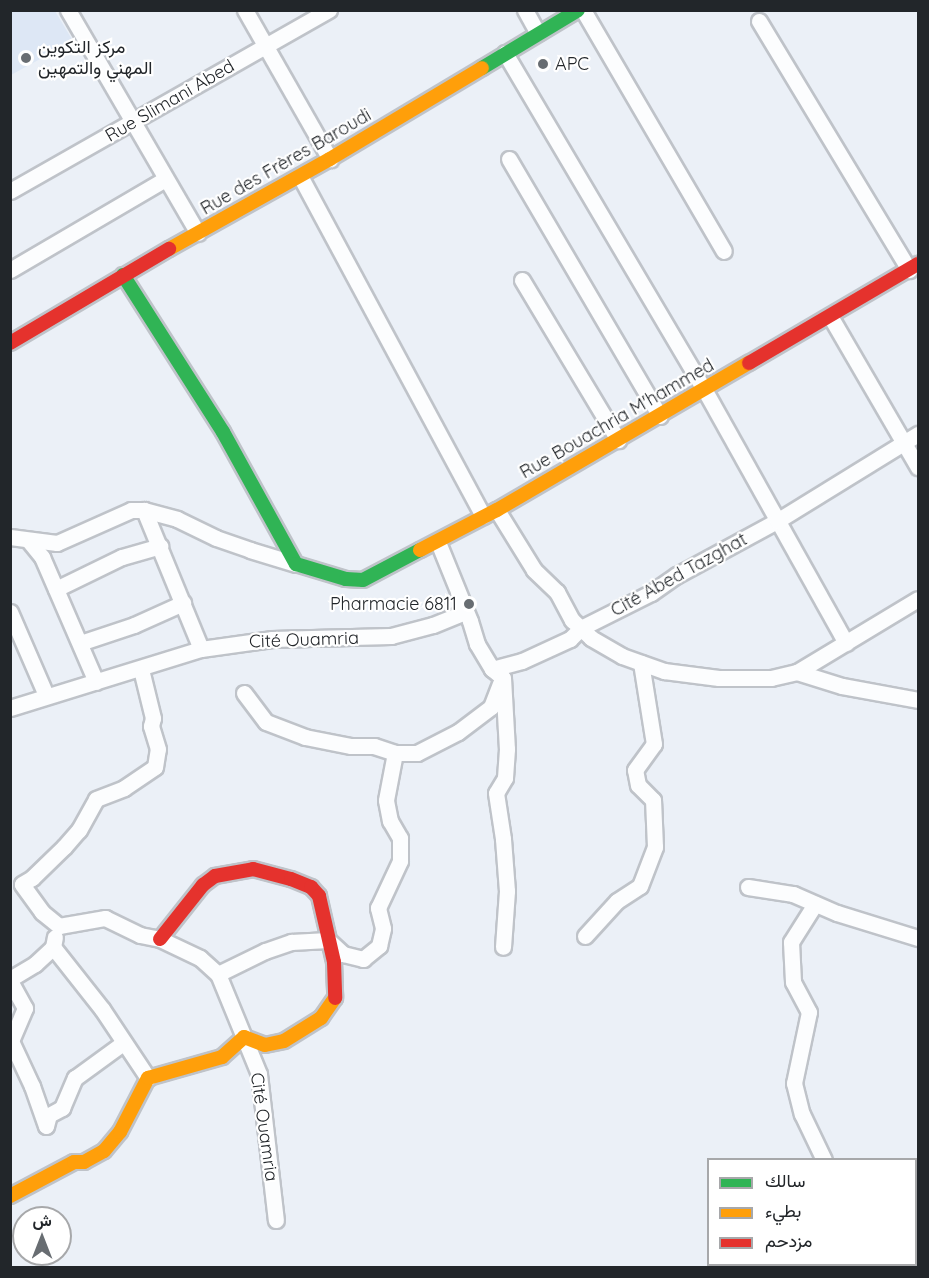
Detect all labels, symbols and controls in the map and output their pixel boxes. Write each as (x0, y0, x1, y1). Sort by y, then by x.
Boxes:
place label: مركز التكوين المهني والتمهين (38, 37, 153, 80)
marker: مركز التكوين المهني والتمهين (19, 51, 33, 65)
place label: APC (555, 53, 589, 75)
street label: Rue Slimani Abed (102, 55, 238, 147)
marker: APC (536, 57, 550, 71)
street label: Rue des Frères Baroudi (197, 104, 375, 220)
street label: Rue Bouachria M'hammed (516, 355, 718, 483)
street label: Cité Abed Tazghat (607, 529, 751, 621)
place label: Pharmacie 6811 (330, 593, 457, 615)
marker: Pharmacie 6811 (462, 597, 476, 611)
street label: Cité Ouamria (249, 627, 359, 653)
street label: Cité Ouamria (246, 1071, 282, 1183)
legend (707, 1158, 917, 1266)
text: سالك (765, 1169, 805, 1192)
text: بطيء (765, 1199, 801, 1222)
north arrow (12, 1206, 72, 1266)
text: ش (32, 1210, 52, 1230)
text: مزدحم (765, 1229, 812, 1252)

